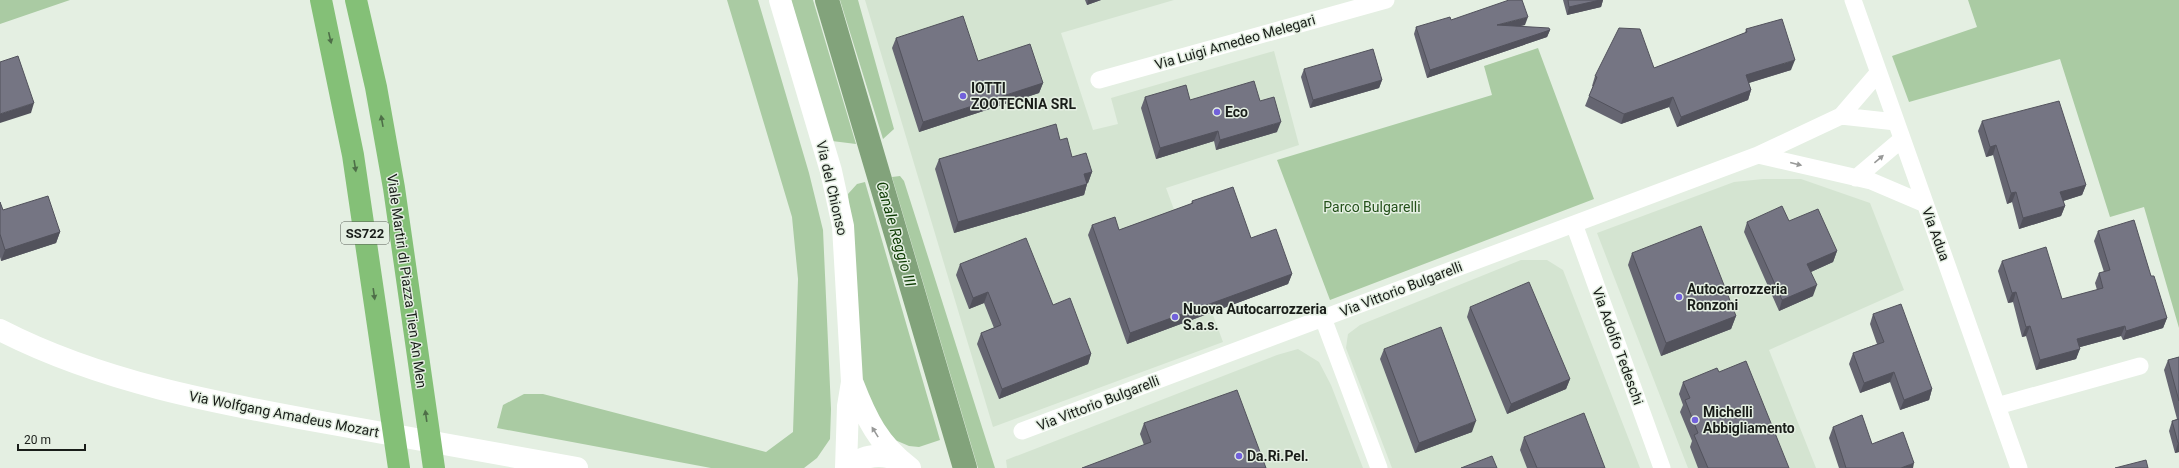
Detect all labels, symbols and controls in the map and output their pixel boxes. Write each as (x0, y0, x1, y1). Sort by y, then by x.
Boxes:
street label: Via Luigi Amedeo Melegari (1153, 11, 1317, 73)
one-way arrow (328, 32, 334, 44)
place label: IOTTI ZOOTECNIA SRL (971, 80, 1076, 112)
marker: IOTTI ZOOTECNIA SRL (958, 91, 968, 101)
place label: Eco (1225, 104, 1248, 120)
marker: Eco (1212, 107, 1222, 117)
one-way arrow (379, 115, 385, 127)
street label: Via del Chionso (813, 139, 851, 237)
one-way arrow (1874, 154, 1885, 163)
one-way arrow (352, 160, 358, 172)
one-way arrow (1790, 161, 1802, 167)
street label: Viale Martiri di Piazza Tien An Men (384, 173, 430, 389)
water label: Canale Reggio III (872, 179, 920, 289)
park label: Parco Bulgarelli (1323, 199, 1421, 215)
street label: Via Adua (1919, 205, 1953, 263)
road number: SS722 (341, 222, 389, 244)
street label: Via Vittorio Bulgarelli (1337, 258, 1465, 320)
place label: Autocarrozzeria Ronzoni (1687, 281, 1788, 313)
street label: Via Adolfo Tedeschi (1589, 285, 1647, 407)
one-way arrow (371, 288, 377, 300)
marker: Autocarrozzeria Ronzoni (1674, 292, 1684, 302)
place label: Nuova Autocarrozzeria S.a.s. (1183, 301, 1327, 333)
marker: Nuova Autocarrozzeria S.a.s. (1170, 312, 1180, 322)
street label: Via Vittorio Bulgarelli (1034, 372, 1162, 434)
street label: Via Wolfgang Amadeus Mozart (188, 388, 381, 440)
place label: Michelli Abbigliamento (1703, 404, 1795, 436)
one-way arrow (423, 409, 429, 422)
marker: Michelli Abbigliamento (1690, 415, 1700, 425)
scale bar (18, 426, 85, 452)
one-way arrow (871, 427, 879, 437)
text: 20 m (24, 433, 51, 447)
place label: Da.Ri.Pel. (1247, 448, 1309, 464)
marker: Da.Ri.Pel. (1234, 451, 1244, 461)

